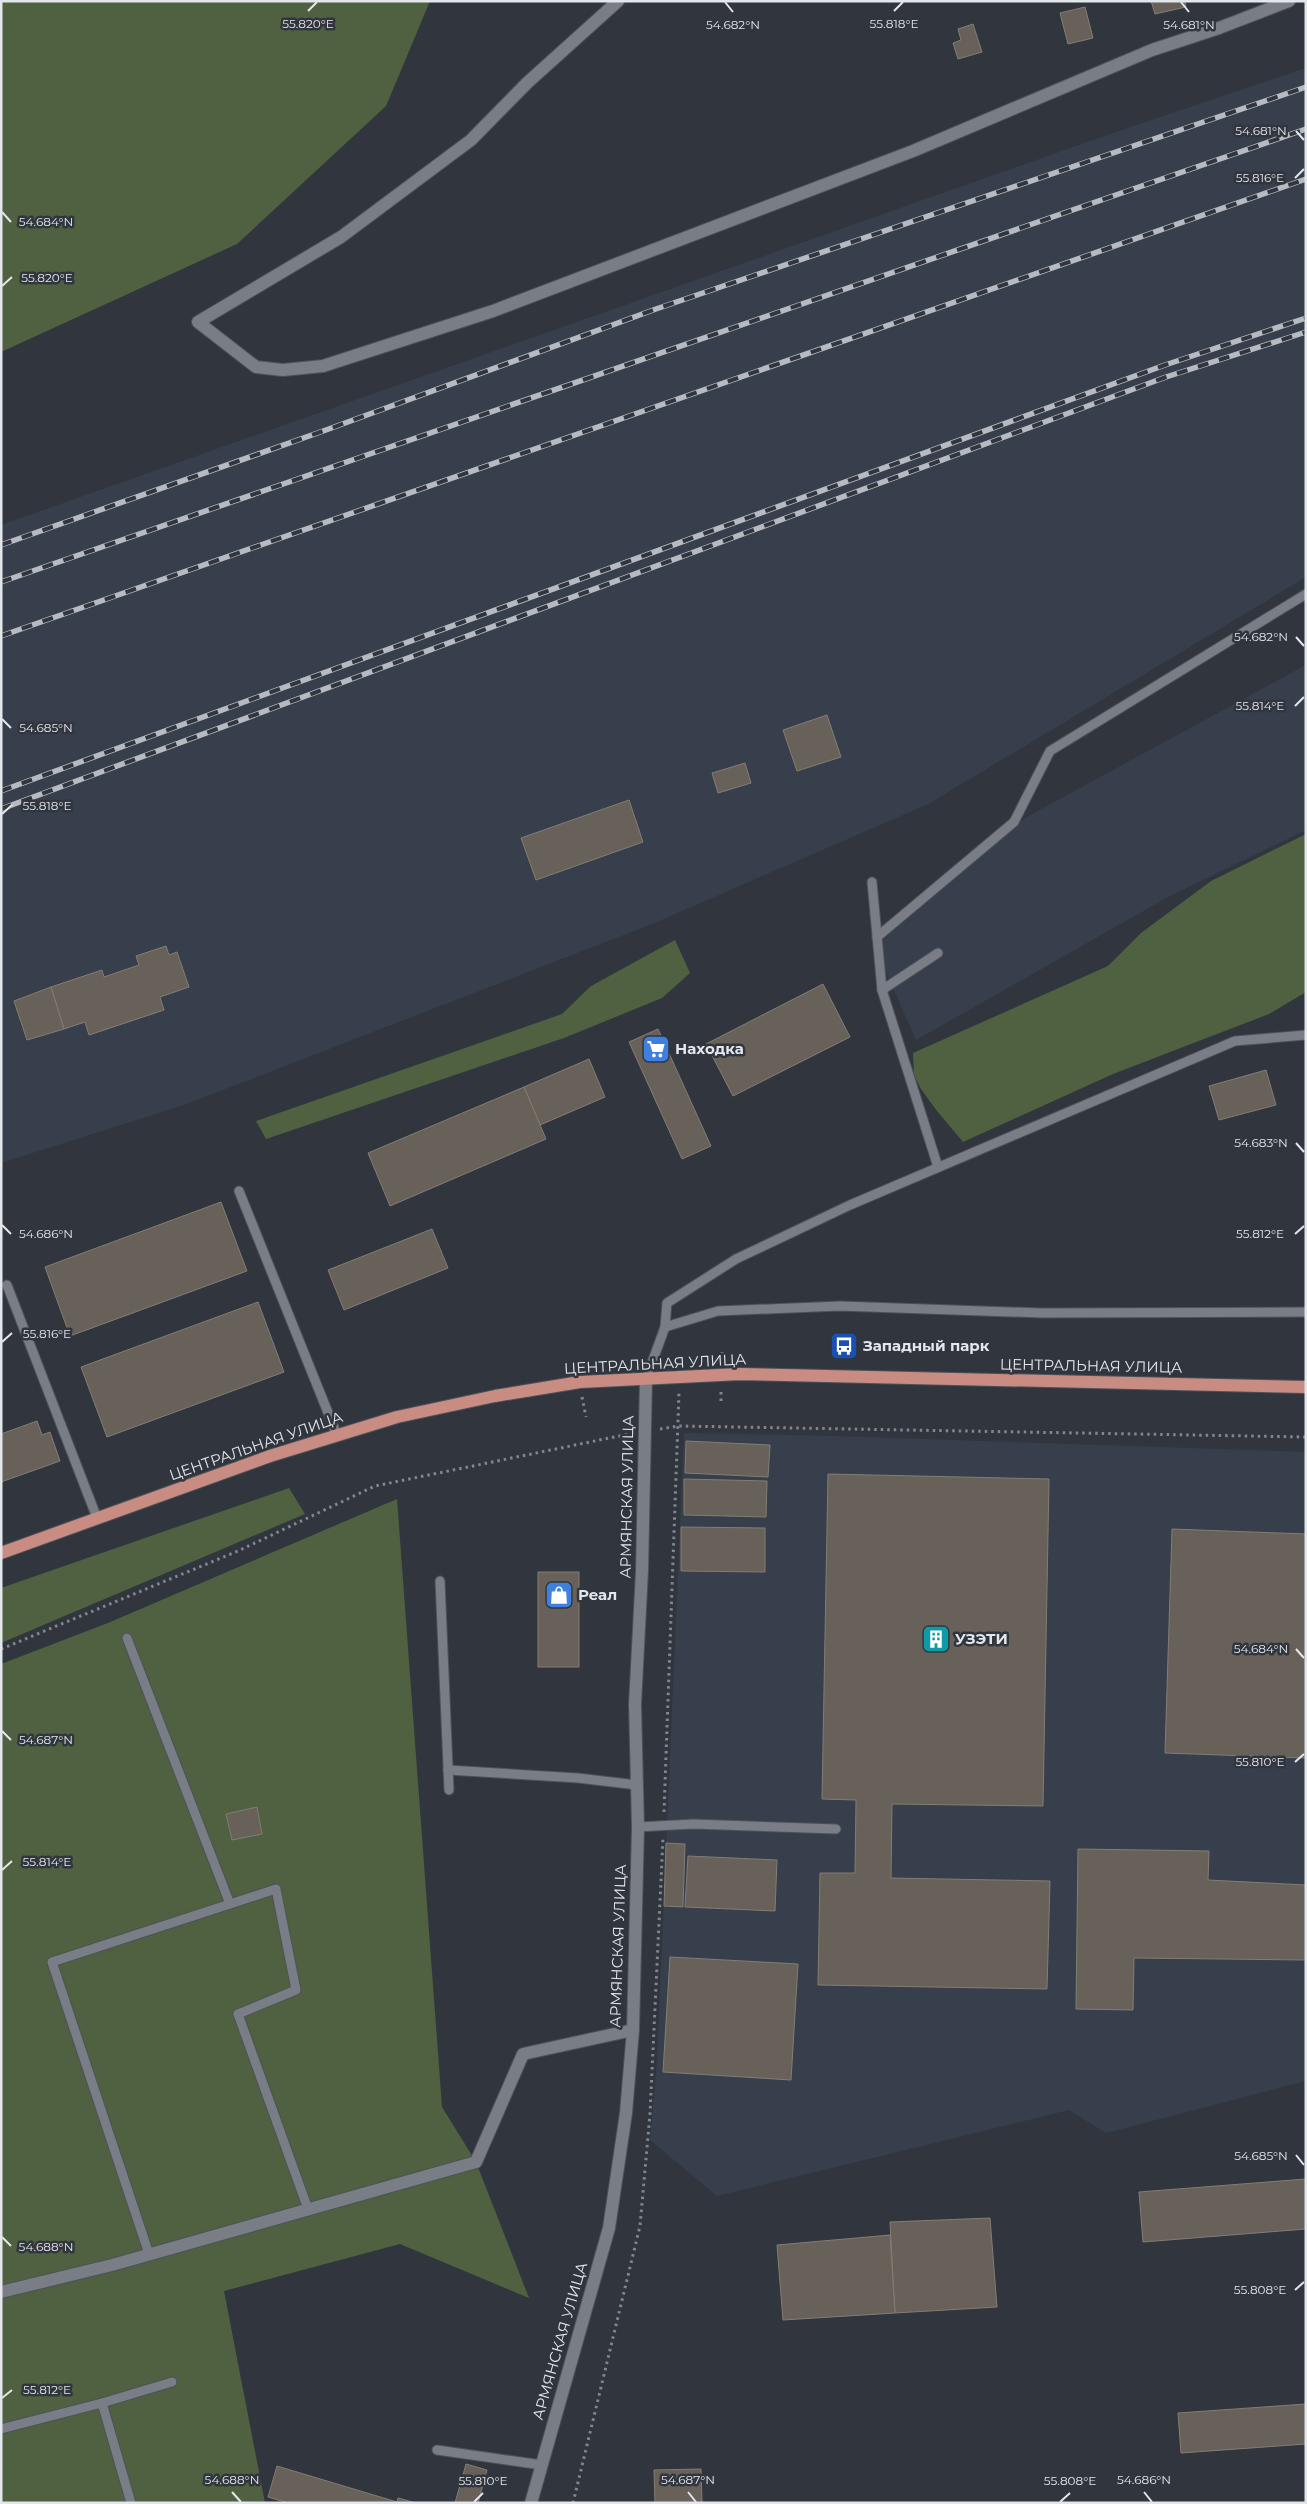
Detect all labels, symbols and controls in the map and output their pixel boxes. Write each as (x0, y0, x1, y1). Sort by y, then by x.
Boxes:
text: 55.820°E (282, 16, 334, 31)
text: 55.818°E (870, 16, 918, 31)
text: 54.682°N (706, 17, 760, 32)
text: 54.681°N (1163, 17, 1215, 32)
text: 54.681°N (1235, 123, 1287, 138)
text: 55.816°E (1236, 170, 1284, 185)
text: 54.684°N (19, 214, 73, 229)
text: 55.820°E (21, 270, 73, 285)
text: 54.682°N (1234, 629, 1288, 644)
text: 55.814°E (1236, 698, 1284, 713)
text: 54.685°N (19, 720, 73, 735)
text: 55.818°E (23, 798, 71, 813)
supermarket icon: Находка (641, 1034, 671, 1064)
place label: Находка (675, 1039, 744, 1058)
text: 54.683°N (1234, 1135, 1288, 1150)
text: 54.686°N (19, 1226, 73, 1241)
text: 55.812°E (1236, 1226, 1284, 1241)
text: 55.816°E (23, 1326, 71, 1341)
bus stop icon: Западный парк (829, 1331, 859, 1361)
place label: Западный парк (862, 1336, 990, 1355)
street label: ЦЕНТРАЛЬНАЯ УЛИЦА (563, 1349, 747, 1378)
street label: ЦЕНТРАЛЬНАЯ УЛИЦА (1000, 1354, 1182, 1377)
street label: ЦЕНТРАЛЬНАЯ УЛИЦА (166, 1407, 345, 1484)
street label: АРМЯНСКАЯ УЛИЦА (616, 1415, 637, 1579)
shop icon: Реал (544, 1580, 574, 1610)
place label: Реал (578, 1585, 617, 1604)
building icon: УЗЭТИ (921, 1624, 951, 1654)
place label: УЗЭТИ (955, 1629, 1008, 1648)
text: 54.684°N (1234, 1641, 1288, 1656)
text: 54.687°N (19, 1732, 73, 1747)
text: 55.810°E (1235, 1754, 1285, 1769)
text: 55.814°E (23, 1854, 71, 1869)
street label: АРМЯНСКАЯ УЛИЦА (605, 1864, 630, 2028)
text: 54.685°N (1234, 2148, 1288, 2163)
text: 54.688°N (19, 2239, 73, 2254)
street label: АРМЯНСКАЯ УЛИЦА (528, 2260, 591, 2422)
text: 55.808°E (1234, 2282, 1286, 2297)
text: 55.812°E (23, 2382, 71, 2397)
text: 54.688°N (205, 2472, 259, 2487)
text: 54.687°N (661, 2472, 715, 2487)
text: 54.686°N (1117, 2472, 1171, 2487)
text: 55.810°E (458, 2473, 508, 2488)
text: 55.808°E (1044, 2473, 1096, 2488)

